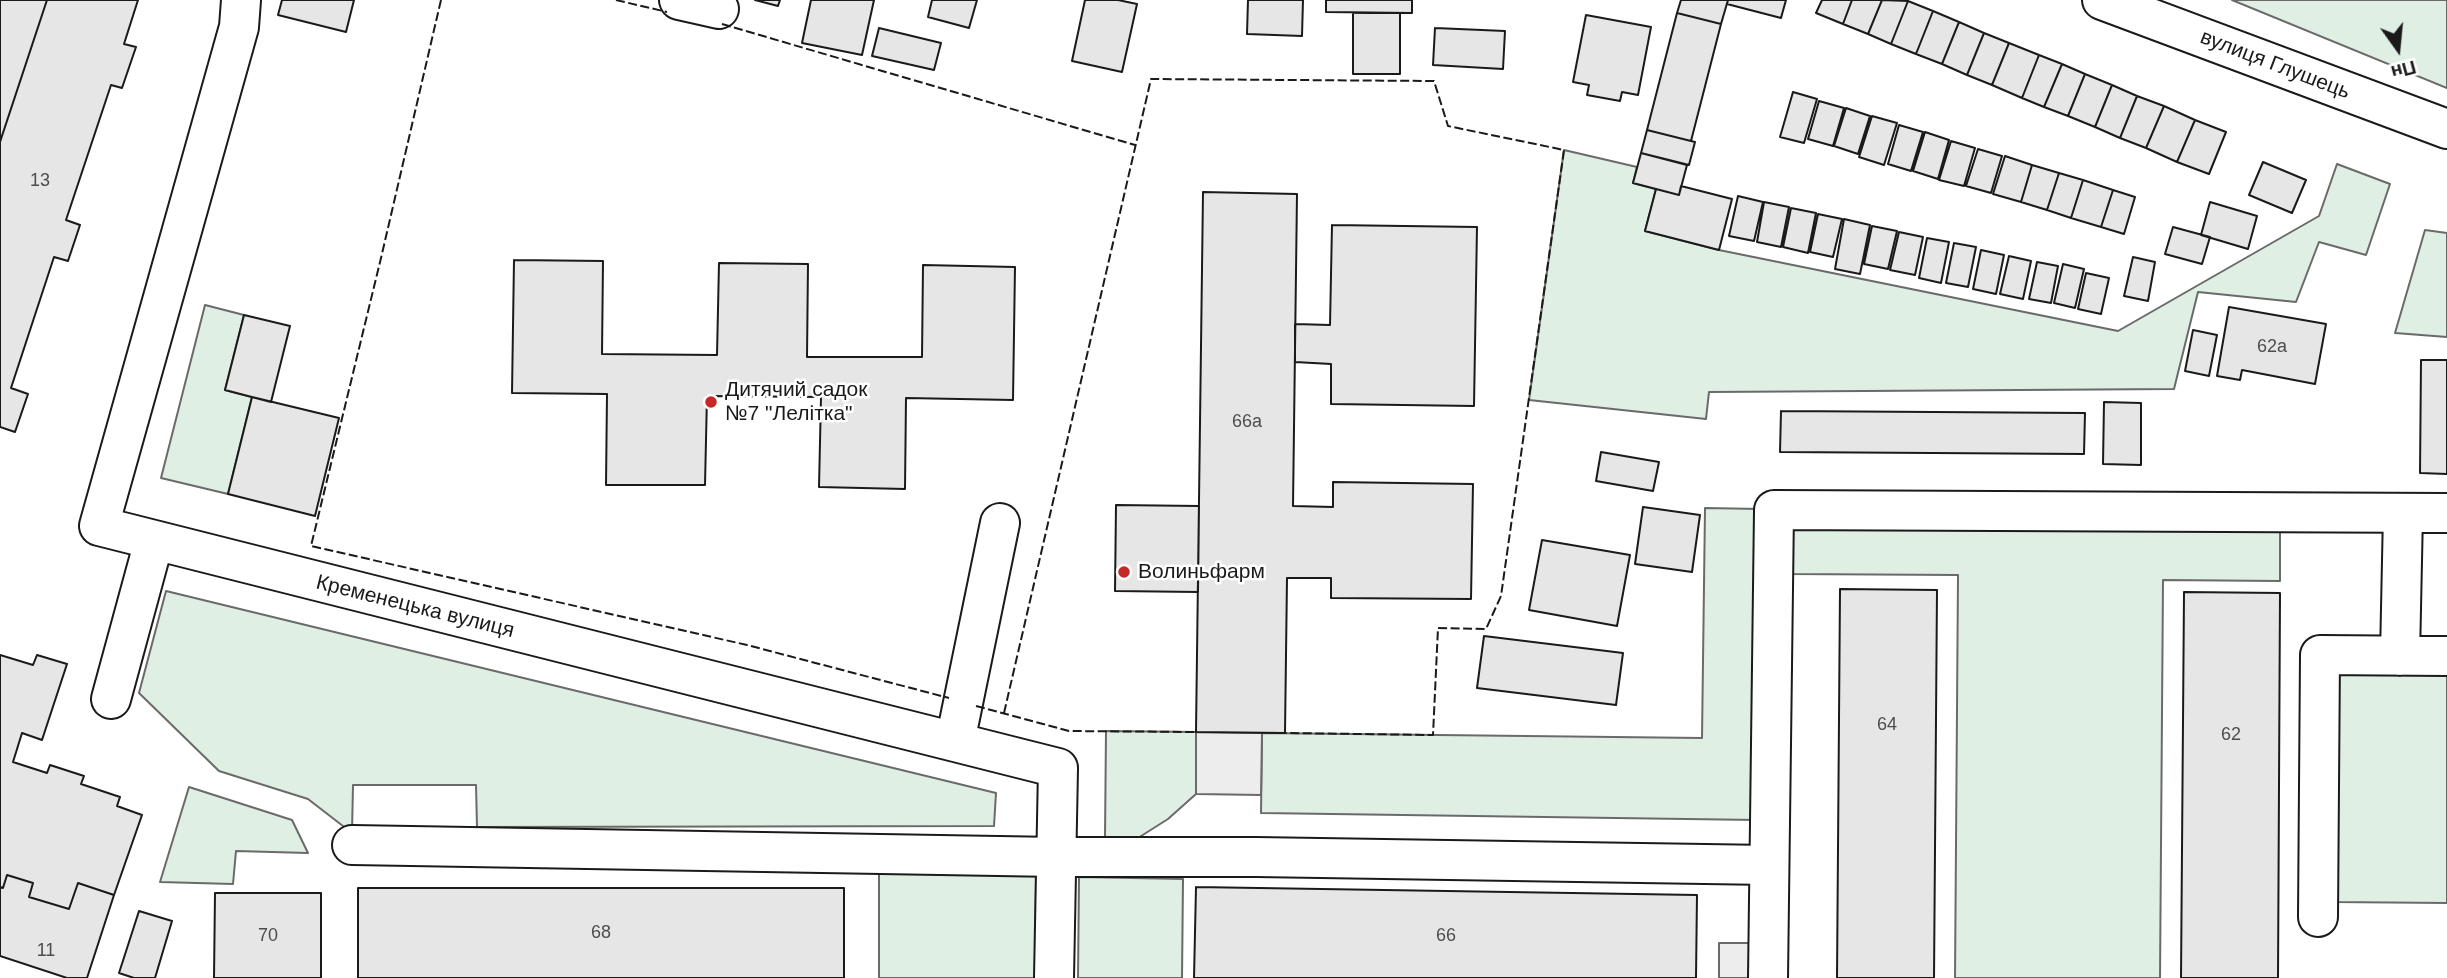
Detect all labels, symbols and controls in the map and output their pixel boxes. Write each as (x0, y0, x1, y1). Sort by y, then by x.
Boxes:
north arrow (2363, 14, 2433, 84)
street label: вулиця Глушець (2197, 25, 2353, 105)
text: Пн (2389, 56, 2418, 83)
house number: 13 (30, 170, 50, 192)
house number: 62а (2257, 336, 2287, 358)
place label: Дитячий садок №7 "Лелітка" (725, 377, 867, 427)
marker: Дитячий садок №7 "Лелітка" (703, 394, 719, 410)
house number: 66а (1232, 411, 1262, 433)
place label: Волиньфарм (1138, 559, 1265, 585)
marker: Волиньфарм (1116, 564, 1132, 580)
street label: Кременецька вулиця (313, 570, 517, 644)
house number: 64 (1877, 714, 1897, 736)
house number: 62 (2221, 724, 2241, 746)
house number: 68 (591, 922, 611, 944)
house number: 70 (258, 925, 278, 947)
house number: 66 (1436, 925, 1456, 947)
house number: 11 (37, 940, 55, 962)

